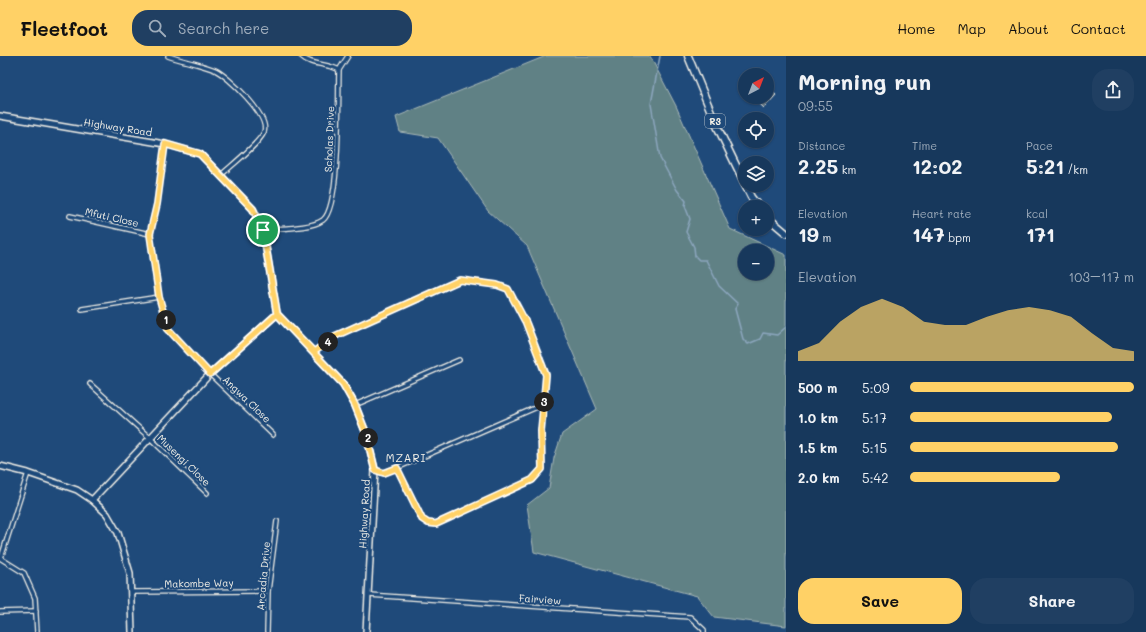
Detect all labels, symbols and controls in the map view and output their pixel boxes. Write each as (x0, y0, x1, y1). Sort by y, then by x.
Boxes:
search box (132, 10, 412, 46)
text: Fleetfoot (20, 16, 108, 41)
icon: search (146, 17, 168, 39)
text: Search here (178, 18, 269, 38)
text: Home (897, 19, 935, 38)
text: Map (957, 19, 986, 38)
text: About (1008, 19, 1049, 38)
text: Contact (1071, 19, 1126, 38)
text: Morning run (798, 67, 931, 96)
north arrow (738, 68, 774, 104)
map controls (738, 68, 774, 280)
button: share (1092, 69, 1134, 111)
text: 09:55 (798, 97, 833, 114)
street label: Scholas Drive (321, 106, 337, 172)
button: locate (738, 112, 774, 148)
road number: R3 (705, 114, 725, 128)
street label: Highway Road (83, 115, 153, 139)
text: Distance (798, 138, 845, 153)
text: Time (912, 138, 937, 153)
text: Pace (1026, 138, 1053, 153)
text: 2.25 (798, 153, 838, 179)
text: 12:02 (912, 153, 962, 179)
text: 5:21 (1026, 153, 1064, 179)
button: layers (738, 156, 774, 192)
text: km (838, 162, 856, 177)
text: /km (1064, 162, 1088, 177)
button: + (738, 200, 774, 236)
street label: Mfuti Close (84, 204, 140, 230)
text: Elevation (798, 206, 847, 221)
text: Heart rate (912, 206, 971, 221)
text: kcal (1026, 206, 1048, 221)
pin (246, 213, 280, 247)
icon: arrive (252, 219, 274, 241)
text: 19 (798, 221, 819, 247)
text: 147 (912, 221, 945, 247)
text: 171 (1026, 221, 1055, 247)
text: m (819, 230, 831, 245)
text: bpm (945, 230, 971, 245)
button: − (738, 244, 774, 280)
text: Elevation (798, 268, 856, 285)
text: 103–117 m (1069, 268, 1134, 285)
pin: 1 (156, 310, 176, 330)
text: 1 (164, 312, 168, 327)
pin: 4 (318, 332, 338, 352)
text: 4 (325, 334, 331, 349)
street label: Angwa Close (220, 372, 274, 426)
text: 500 m (798, 379, 837, 396)
text: 5:09 (862, 379, 889, 396)
pin: 3 (534, 392, 554, 412)
text: 3 (541, 394, 547, 409)
text: 1.0 km (798, 409, 838, 426)
text: 5:17 (862, 409, 887, 426)
pin: 2 (358, 428, 378, 448)
text: 2 (365, 430, 371, 445)
street label: Musengi Close (154, 431, 214, 489)
text: 1.5 km (798, 439, 837, 456)
text: 5:15 (862, 439, 887, 456)
district label: MZARI (386, 450, 426, 465)
text: 2.0 km (798, 469, 840, 486)
text: 5:42 (862, 469, 888, 486)
street label: Highway Road (355, 479, 373, 549)
street label: Arcadia Drive (253, 541, 273, 611)
street label: Makombe Way (164, 575, 234, 591)
button: Save (798, 578, 962, 624)
button: Share (970, 578, 1134, 624)
street label: Fairview (518, 591, 562, 607)

